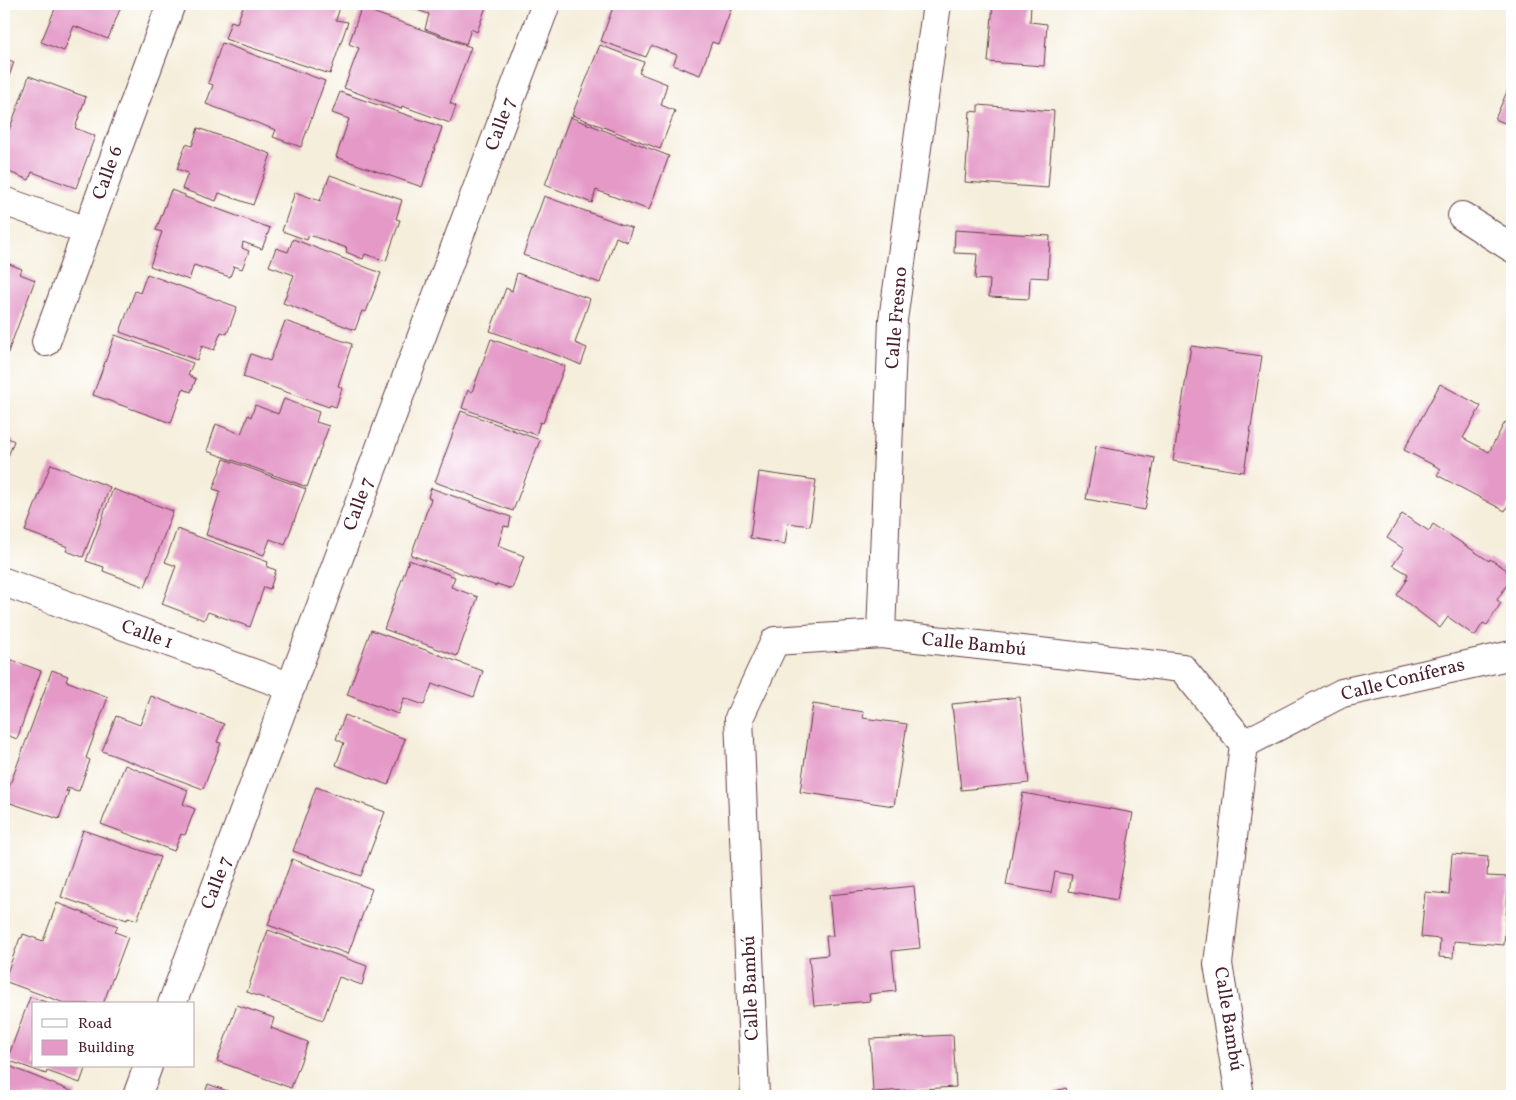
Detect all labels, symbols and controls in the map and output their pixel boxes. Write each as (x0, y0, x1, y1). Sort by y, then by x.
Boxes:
street label: Calle 7 (479, 94, 523, 154)
street label: Calle 6 (86, 142, 130, 204)
street label: Calle Fresno (880, 266, 914, 370)
street label: Calle 7 (337, 474, 381, 534)
street label: Calle 1 (117, 614, 177, 656)
street label: Calle Bambú (920, 627, 1028, 663)
street label: Calle Coníferas (1338, 652, 1468, 708)
street label: Calle 7 (195, 853, 239, 913)
street label: Calle Bambú (736, 935, 766, 1041)
street label: Calle Bambú (1207, 965, 1249, 1073)
legend (32, 1002, 195, 1068)
text: Road (78, 1014, 112, 1035)
text: Building (78, 1038, 135, 1059)

